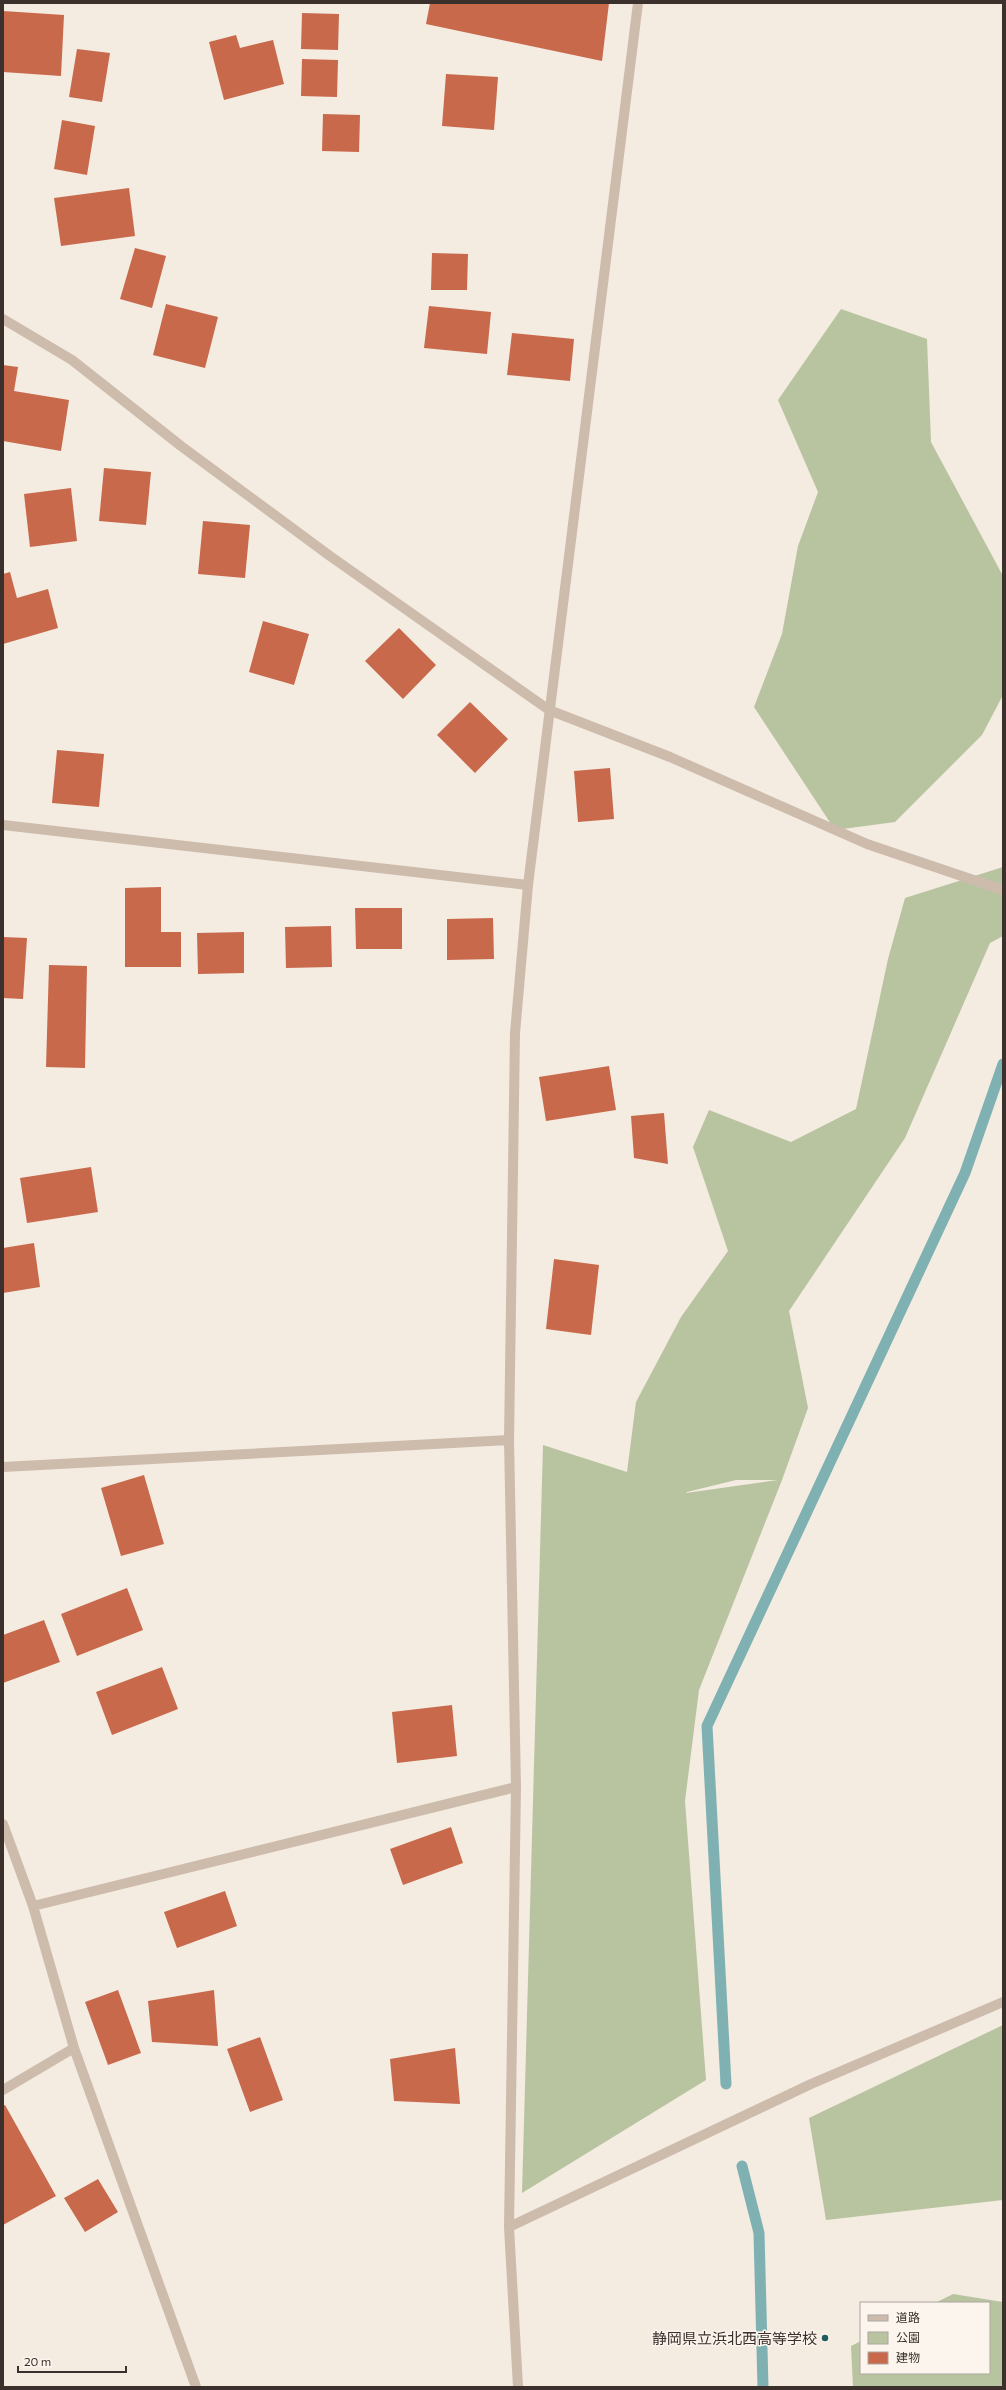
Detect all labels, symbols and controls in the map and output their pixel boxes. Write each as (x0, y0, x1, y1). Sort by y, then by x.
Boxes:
legend (860, 2302, 990, 2374)
text: 道路 (896, 2310, 920, 2324)
place label: 静岡県立浜北西高等学校 (652, 2329, 817, 2347)
text: 公園 (896, 2330, 920, 2344)
marker: 静岡県立浜北西高等学校 (820, 2333, 830, 2343)
scale bar (18, 2348, 126, 2374)
text: 建物 (896, 2350, 920, 2364)
text: 20 m (24, 2354, 51, 2368)

